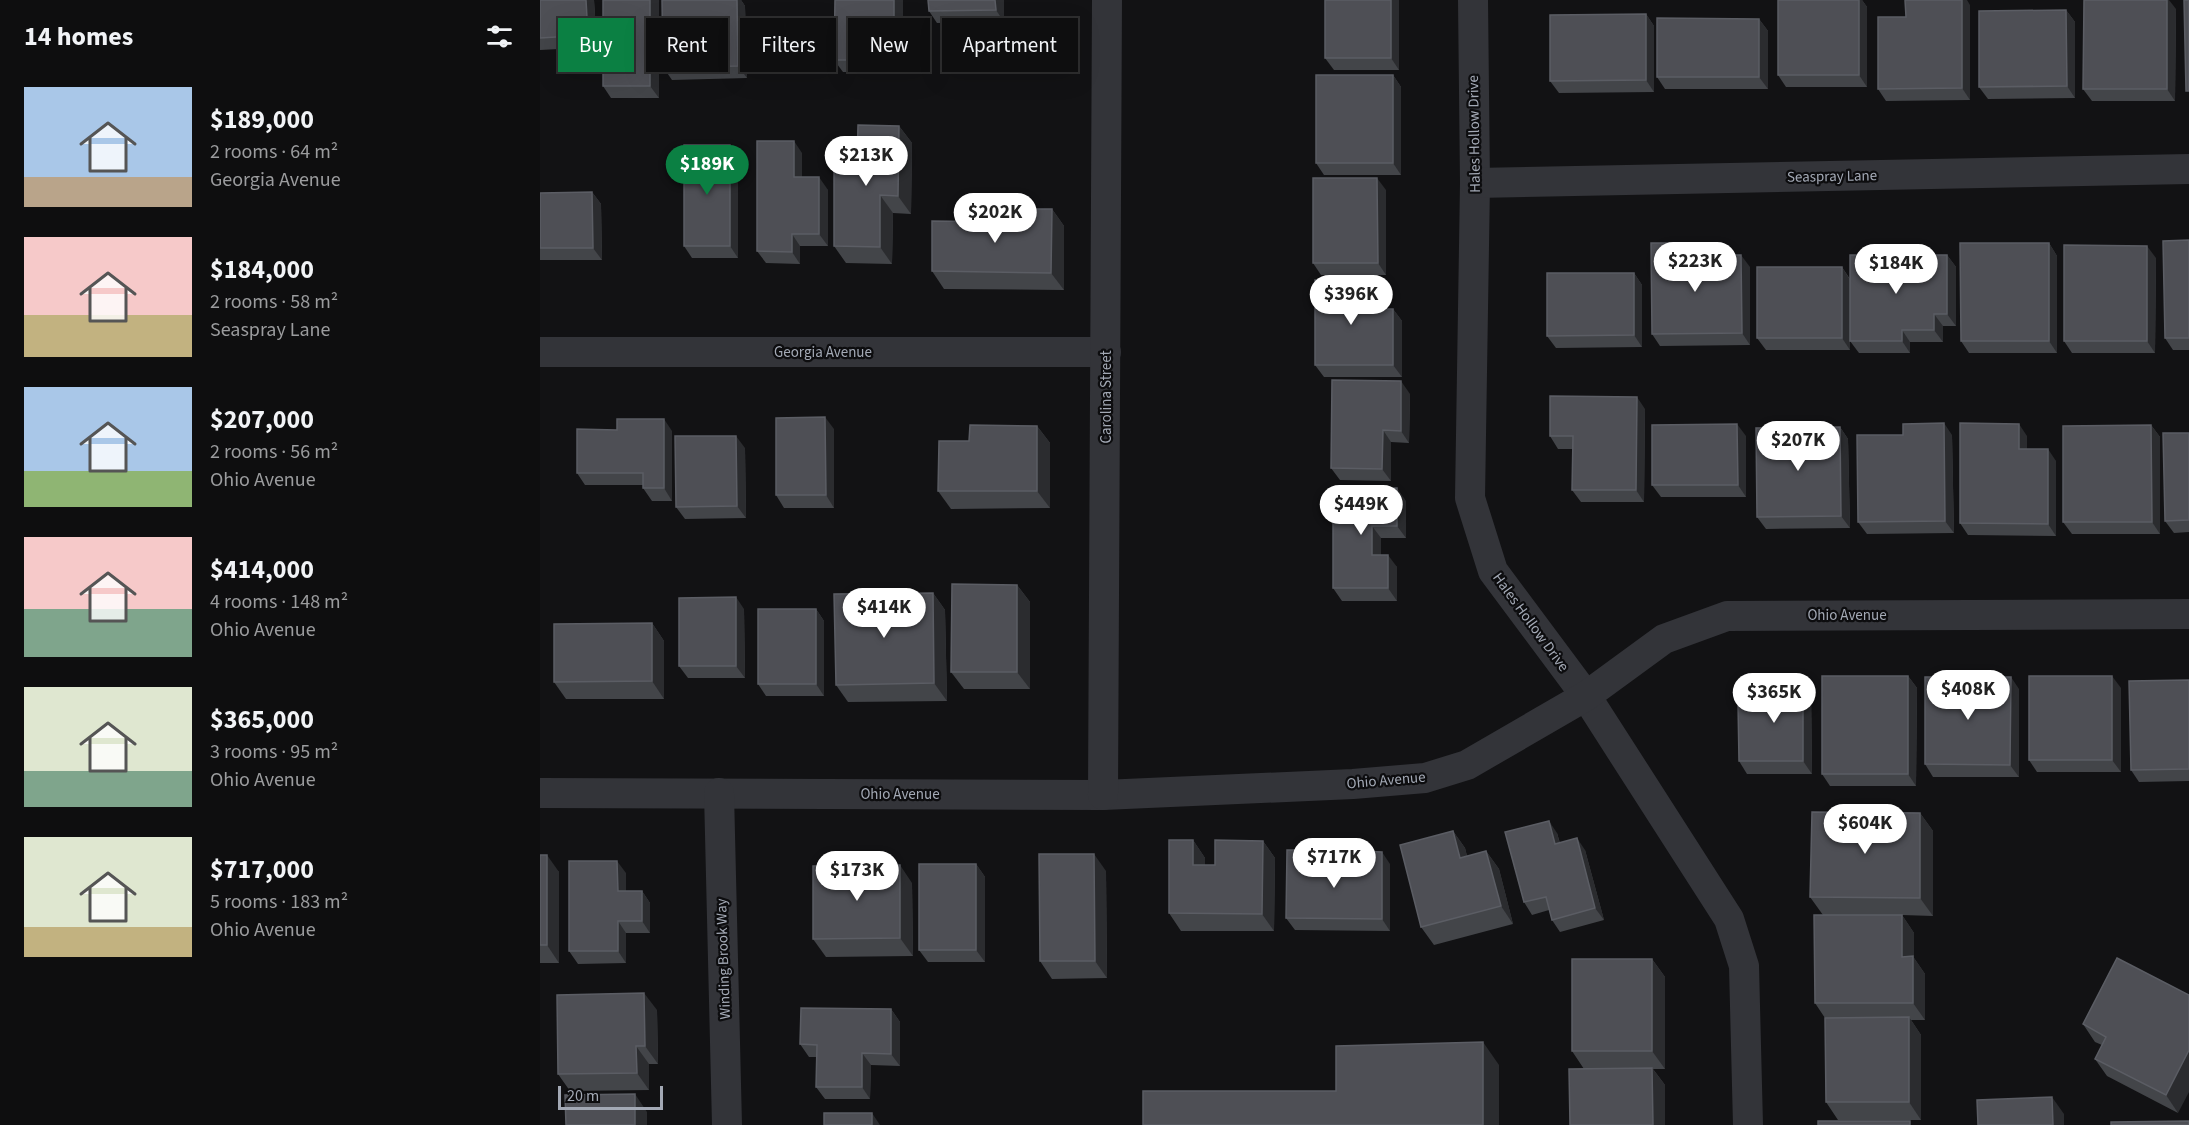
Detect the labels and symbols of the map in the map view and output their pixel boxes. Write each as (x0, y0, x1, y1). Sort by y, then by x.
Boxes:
street label: Hales Hollow Drive (1463, 75, 1486, 193)
pin: $213K (824, 136, 908, 187)
pin: $189K (665, 145, 749, 196)
street label: Seaspray Lane (1787, 165, 1877, 188)
pin: $202K (953, 193, 1037, 244)
pin: $223K (1653, 242, 1737, 293)
pin: $184K (1854, 244, 1938, 295)
pin: $396K (1309, 275, 1393, 326)
street label: Georgia Avenue (774, 342, 872, 363)
street label: Carolina Street (1096, 350, 1117, 444)
pin: $207K (1756, 421, 1840, 472)
pin: $449K (1319, 485, 1403, 536)
street label: Hales Hollow Drive (1487, 568, 1574, 676)
pin: $414K (842, 588, 926, 639)
street label: Ohio Avenue (1807, 605, 1887, 626)
pin: $408K (1926, 670, 2010, 721)
pin: $365K (1732, 673, 1816, 724)
street label: Ohio Avenue (1346, 767, 1426, 794)
street label: Ohio Avenue (860, 784, 940, 805)
pin: $604K (1823, 804, 1907, 855)
pin: $717K (1292, 838, 1376, 889)
pin: $173K (815, 851, 899, 902)
street label: Winding Brook Way (711, 898, 736, 1020)
scale bar (558, 1083, 663, 1110)

